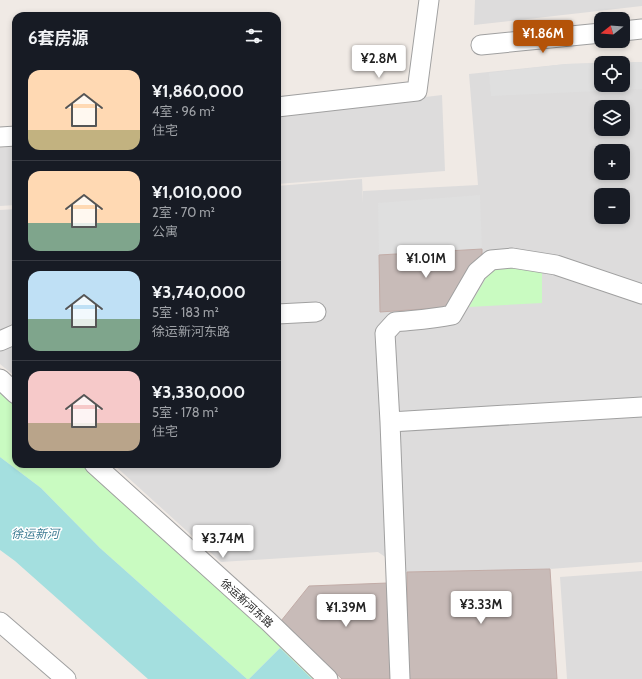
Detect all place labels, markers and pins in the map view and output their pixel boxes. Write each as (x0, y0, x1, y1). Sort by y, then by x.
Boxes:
pin: ¥1.86M (510, 20, 576, 54)
pin: ¥2.8M (351, 45, 407, 79)
pin: ¥1.01M (393, 245, 459, 279)
pin: ¥3.74M (190, 525, 256, 559)
pin: ¥3.33M (448, 591, 514, 625)
pin: ¥1.39M (313, 594, 379, 628)

